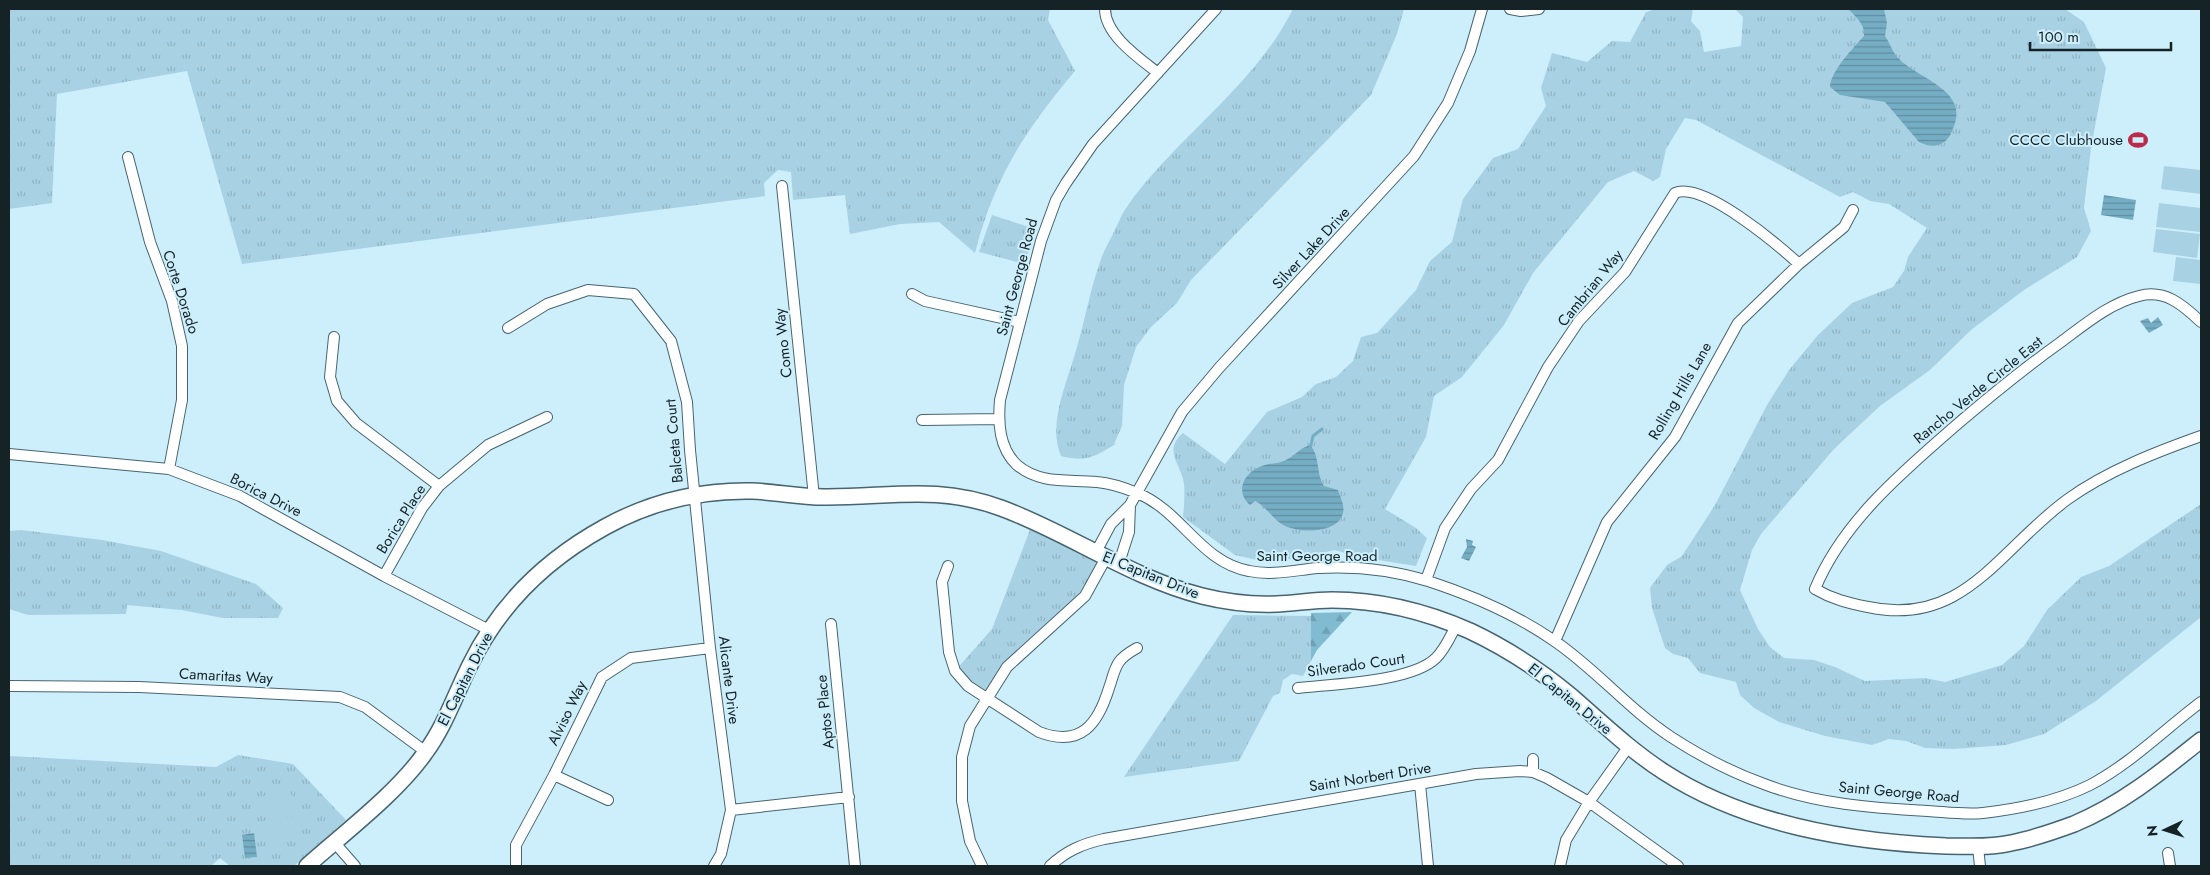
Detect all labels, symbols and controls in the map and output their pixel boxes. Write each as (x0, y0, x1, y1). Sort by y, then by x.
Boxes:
scale bar (2030, 20, 2171, 52)
text: 100 m (2038, 26, 2079, 48)
place label: CCCC Clubhouse (2010, 129, 2123, 151)
sports icon: CCCC Clubhouse (2127, 129, 2149, 151)
street label: Silver Lake Drive (1267, 202, 1355, 294)
street label: Saint George Road (991, 216, 1043, 338)
street label: Cambrian Way (1552, 244, 1628, 331)
street label: Corte Dorado (157, 247, 205, 337)
street label: Como Way (768, 307, 798, 379)
street label: Rancho Verde Circle East (1909, 331, 2048, 449)
street label: Rolling Hills Lane (1643, 338, 1717, 444)
street label: Balceta Court (659, 398, 689, 484)
street label: Borica Drive (226, 468, 306, 523)
street label: Borica Place (371, 480, 431, 558)
street label: Saint George Road (1257, 545, 1377, 567)
street label: El Capitan Drive (1099, 546, 1203, 605)
street label: El Capitan Drive (432, 628, 498, 730)
street label: Alicante Drive (713, 635, 745, 726)
street label: Silverado Court (1306, 647, 1407, 683)
street label: El Capitan Drive (1523, 658, 1617, 740)
street label: Camaritas Way (179, 663, 274, 689)
street label: Aptos Place (810, 674, 840, 750)
street label: Alviso Way (542, 677, 592, 749)
street label: Saint Norbert Drive (1307, 756, 1433, 797)
street label: Saint George Road (1838, 776, 1960, 808)
north arrow (2140, 805, 2190, 855)
text: N (2142, 825, 2162, 837)

